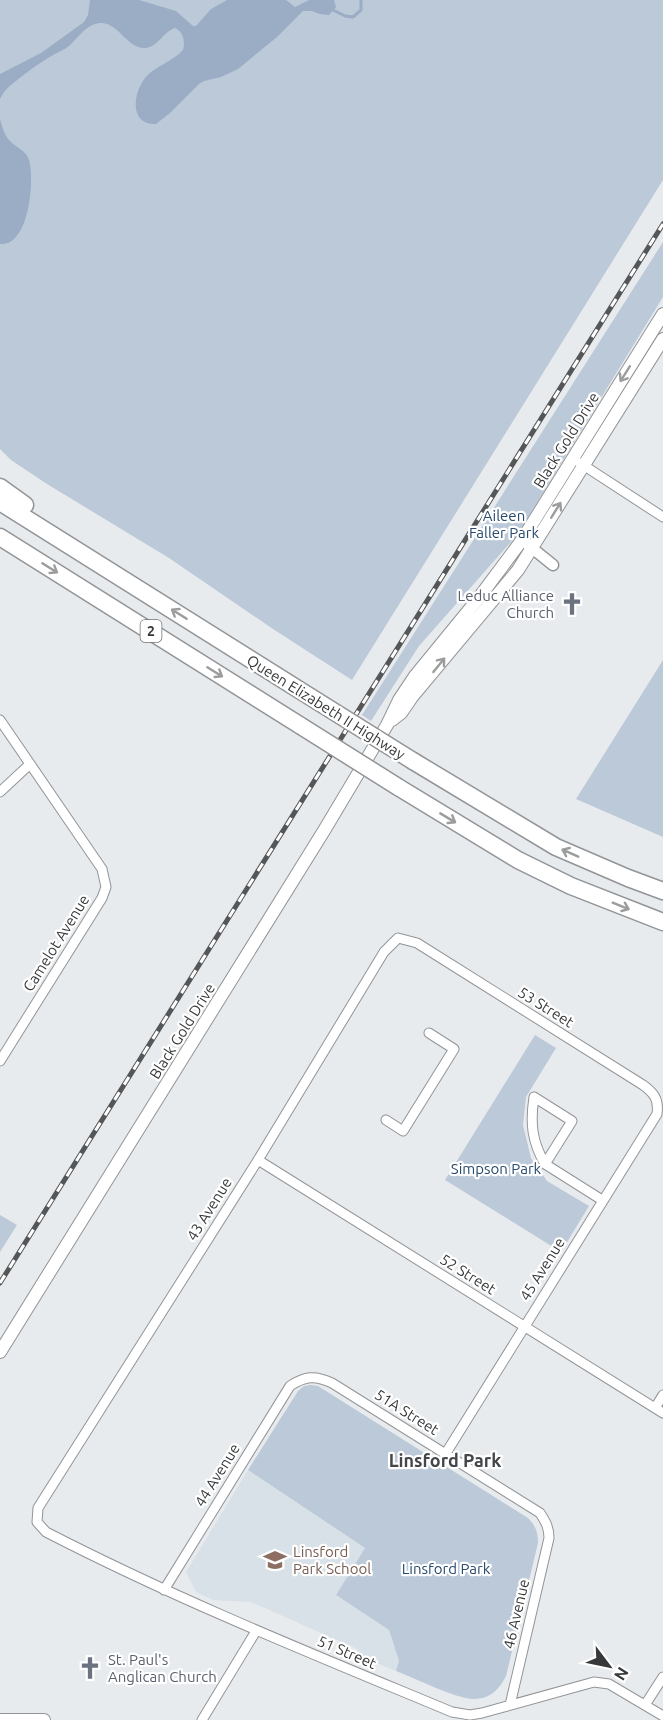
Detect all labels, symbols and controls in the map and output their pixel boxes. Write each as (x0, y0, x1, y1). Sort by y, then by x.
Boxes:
one-way arrow (618, 366, 631, 383)
street label: Black Gold Drive (530, 389, 602, 491)
one-way arrow (551, 502, 563, 519)
park label: Aileen Faller Park (469, 507, 539, 541)
one-way arrow (41, 563, 58, 575)
place label: Leduc Alliance Church (458, 587, 554, 621)
church icon: Leduc Alliance Church (559, 591, 585, 617)
one-way arrow (171, 607, 188, 619)
road number: 2 (140, 620, 162, 642)
street label: Queen Elizabeth II Highway (244, 651, 408, 763)
one-way arrow (432, 658, 446, 673)
one-way arrow (206, 666, 223, 678)
one-way arrow (439, 812, 456, 824)
one-way arrow (562, 847, 580, 858)
street label: Camelot Avenue (19, 892, 93, 994)
one-way arrow (612, 901, 630, 912)
street label: Black Gold Drive (146, 980, 218, 1082)
street label: 53 Street (515, 983, 577, 1031)
park label: Simpson Park (451, 1160, 542, 1177)
street label: 43 Avenue (183, 1174, 235, 1244)
street label: 45 Avenue (516, 1234, 568, 1304)
street label: 52 Street (437, 1250, 499, 1298)
street label: 51A Street (372, 1386, 442, 1438)
street label: 44 Avenue (191, 1440, 243, 1510)
district label: Linsford Park (389, 1450, 501, 1470)
place label: Linsford Park School (293, 1543, 371, 1577)
school or university icon: Linsford Park School (262, 1547, 288, 1573)
park label: Linsford Park (402, 1560, 491, 1577)
street label: 46 Avenue (500, 1578, 532, 1650)
street label: 51 Street (315, 1632, 379, 1672)
north arrow (579, 1636, 639, 1696)
place label: St. Paul's Anglican Church (108, 1651, 217, 1685)
church icon: St. Paul's Anglican Church (77, 1655, 103, 1681)
text: N (611, 1664, 633, 1684)

